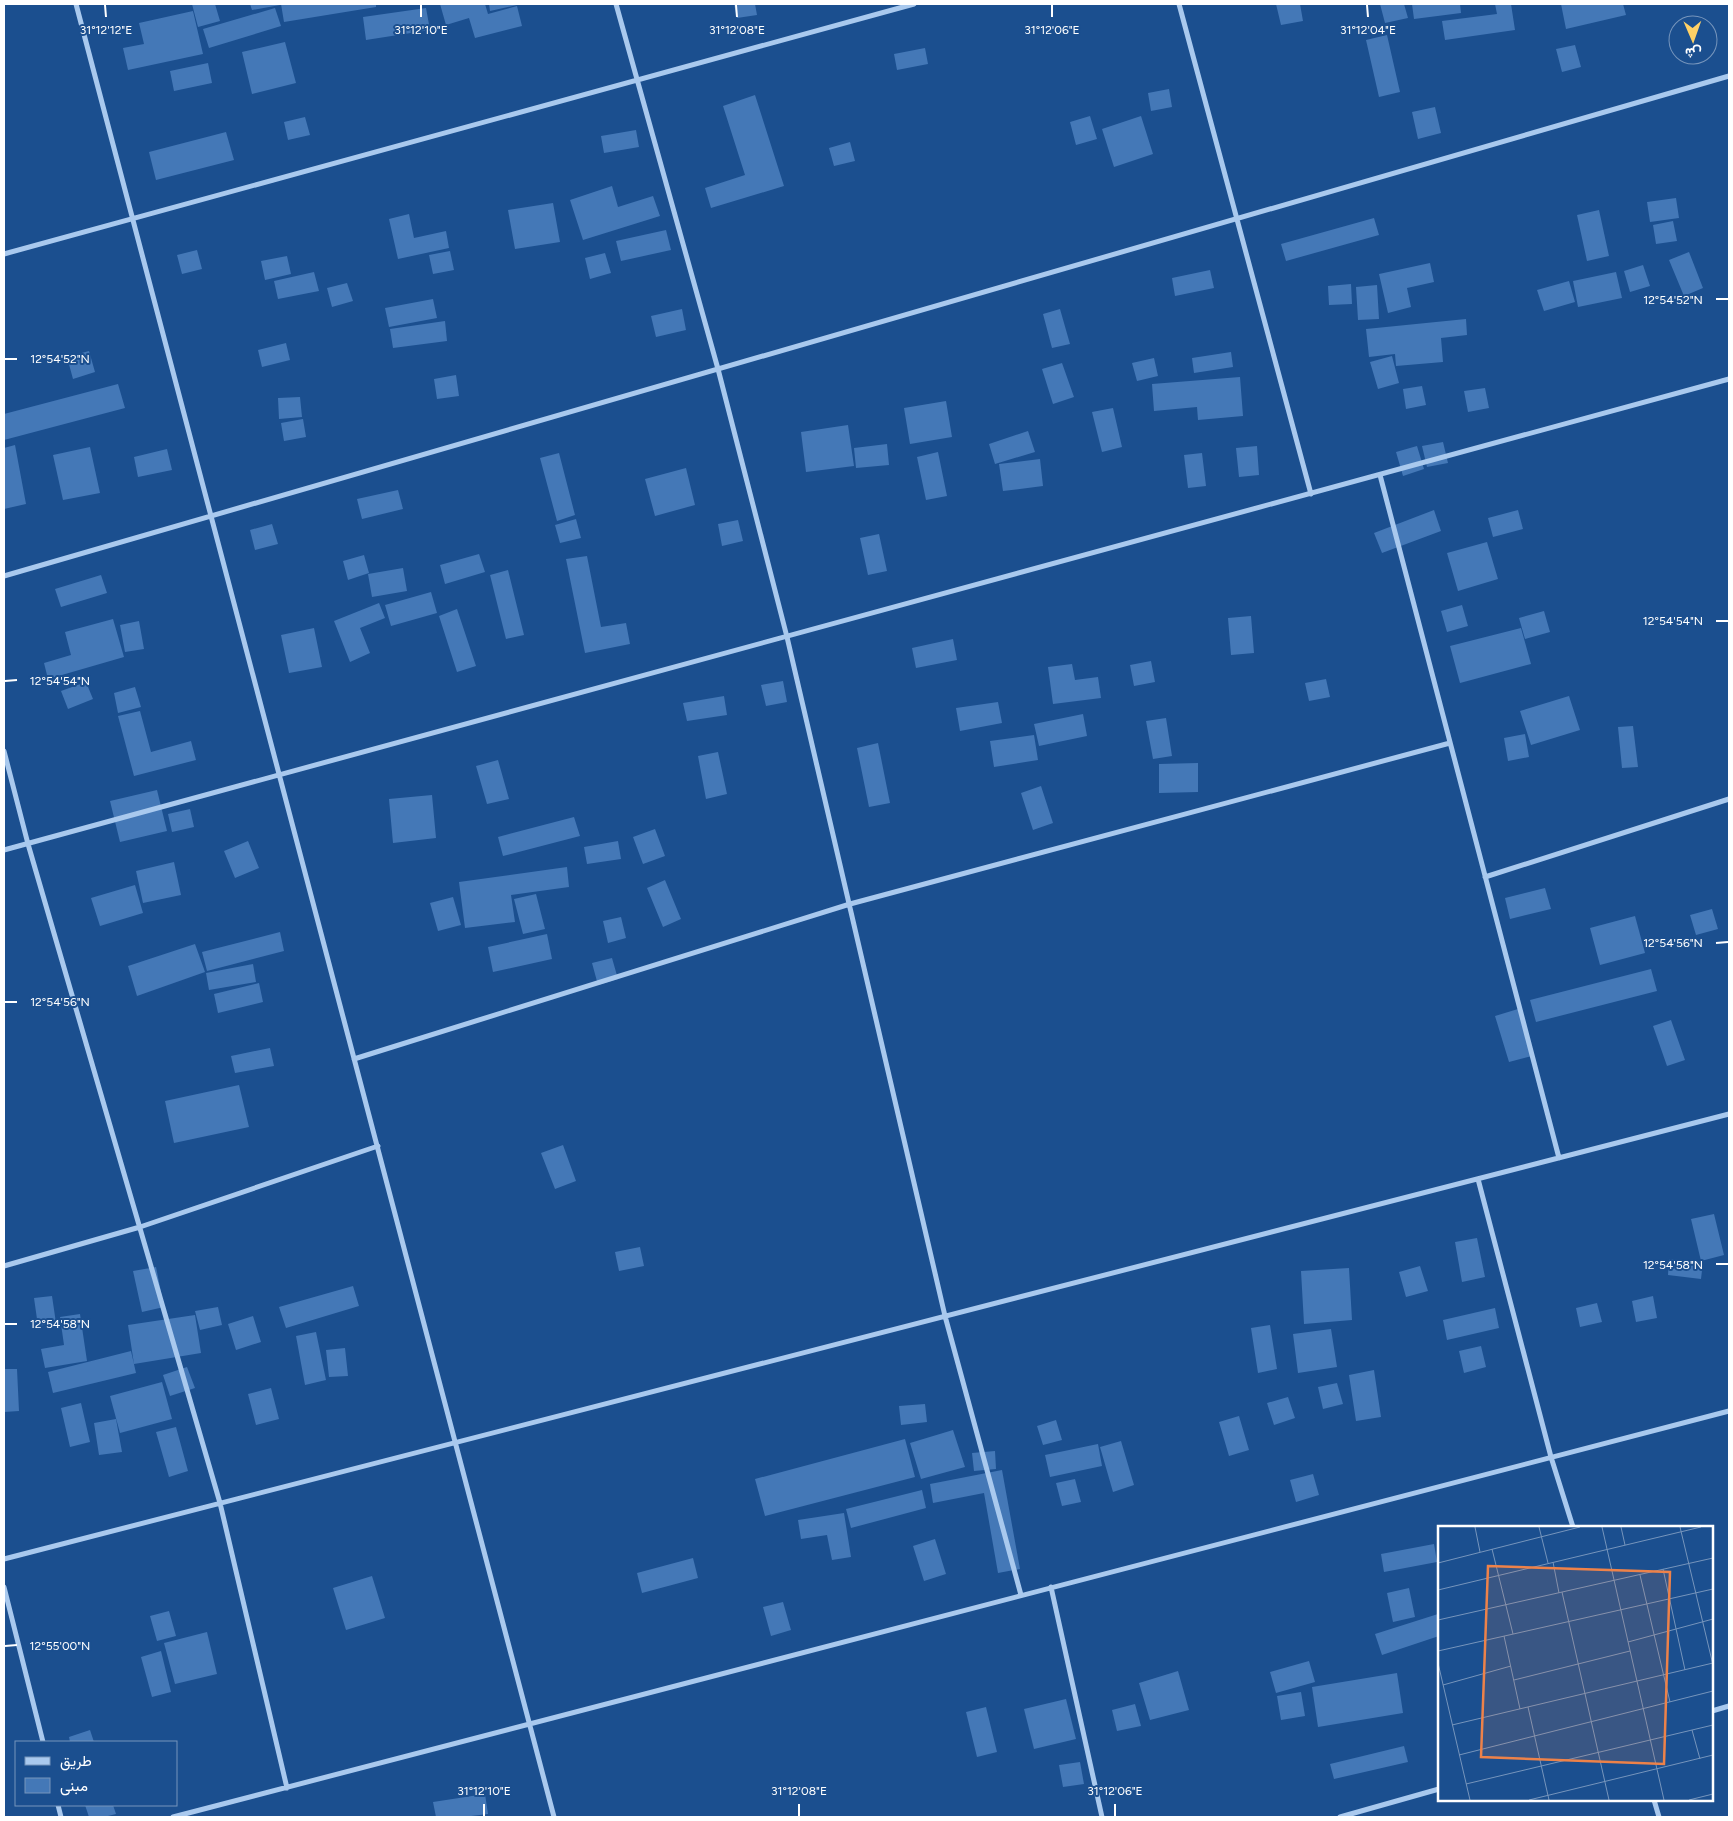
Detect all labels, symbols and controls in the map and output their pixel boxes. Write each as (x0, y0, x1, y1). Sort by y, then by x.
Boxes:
north arrow (1668, 15, 1718, 65)
text: 31°12'12"E (80, 23, 132, 37)
text: 31°12'10"E (394, 23, 448, 37)
text: 31°12'08"E (709, 23, 765, 37)
text: 31°12'06"E (1024, 23, 1080, 37)
text: 31°12'04"E (1340, 23, 1396, 37)
text: ش (1685, 44, 1702, 61)
text: 12°54'52"N (1643, 293, 1703, 307)
text: 12°54'52"N (30, 352, 90, 366)
text: 12°54'54"N (1643, 614, 1703, 628)
text: 12°54'54"N (30, 674, 90, 688)
text: 12°54'56"N (1643, 936, 1703, 950)
text: 12°54'56"N (30, 995, 90, 1009)
text: 12°54'58"N (1643, 1258, 1703, 1272)
text: 12°54'58"N (30, 1317, 90, 1331)
inset map (1438, 1526, 1713, 1801)
text: 12°55'00"N (30, 1639, 90, 1653)
legend (15, 1741, 178, 1806)
text: طريق (60, 1752, 92, 1771)
text: مبنى (60, 1777, 88, 1796)
text: 31°12'10"E (457, 1784, 511, 1798)
text: 31°12'08"E (771, 1784, 827, 1798)
text: 31°12'06"E (1087, 1784, 1143, 1798)

